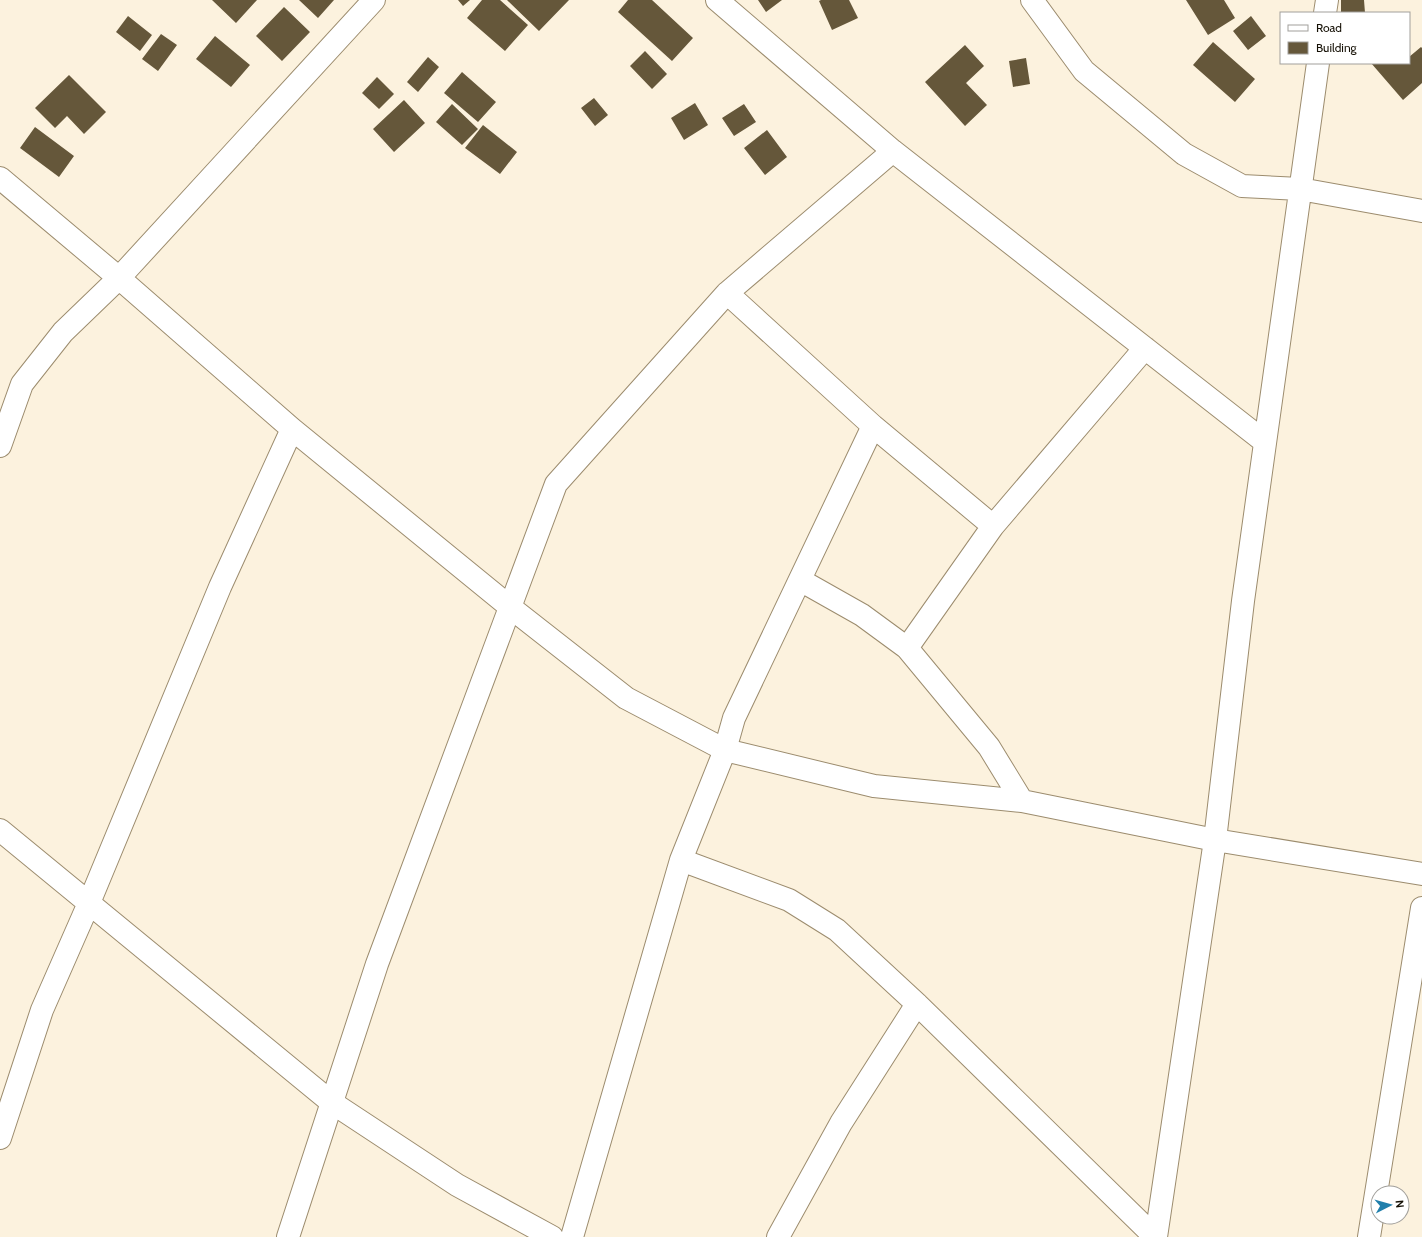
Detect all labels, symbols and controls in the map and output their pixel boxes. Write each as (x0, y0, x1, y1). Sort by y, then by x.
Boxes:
legend (1280, 12, 1410, 64)
text: Road (1316, 20, 1342, 35)
text: Building (1316, 40, 1358, 55)
north arrow (1370, 1185, 1410, 1225)
text: N (1393, 1199, 1407, 1209)

